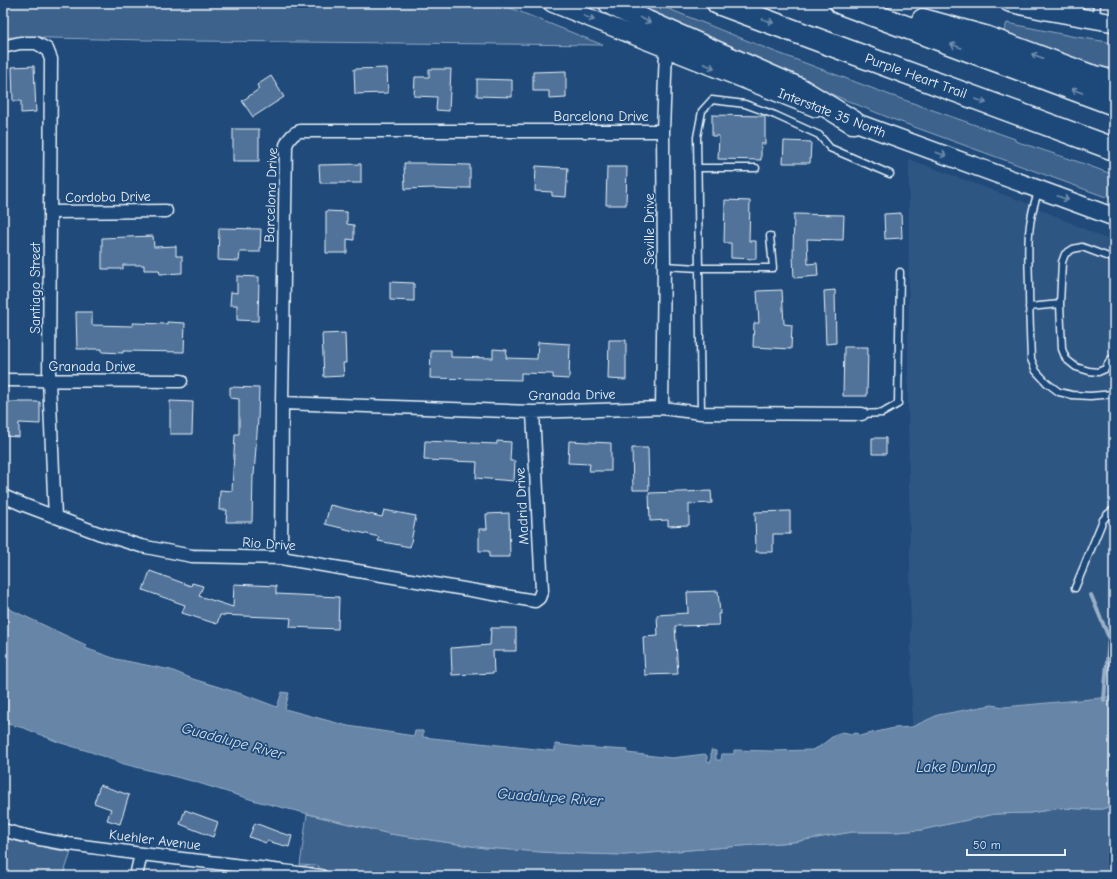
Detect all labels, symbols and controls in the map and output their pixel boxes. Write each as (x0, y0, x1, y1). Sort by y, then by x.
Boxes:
one-way arrow (582, 14, 594, 22)
one-way arrow (639, 17, 651, 24)
one-way arrow (761, 18, 773, 26)
one-way arrow (950, 41, 962, 49)
street label: Purple Heart Trail (863, 50, 969, 102)
one-way arrow (1032, 52, 1044, 60)
one-way arrow (703, 62, 715, 70)
street label: Interstate 35 North (776, 85, 888, 141)
one-way arrow (1072, 86, 1084, 94)
one-way arrow (975, 97, 987, 105)
street label: Barcelona Drive (553, 108, 649, 125)
street label: Barcelona Drive (261, 147, 281, 243)
one-way arrow (935, 150, 947, 158)
street label: Cordoba Drive (65, 188, 151, 206)
street label: Seville Drive (641, 193, 658, 265)
one-way arrow (1057, 195, 1069, 203)
street label: Santiago Street (27, 241, 44, 334)
street label: Granada Drive (49, 358, 135, 375)
street label: Granada Drive (528, 386, 616, 404)
street label: Madrid Drive (511, 467, 533, 545)
street label: Rio Drive (242, 534, 296, 554)
water label: Guadalupe River (180, 719, 287, 764)
water label: Lake Dunlap (916, 758, 996, 776)
water label: Guadalupe River (497, 784, 604, 810)
street label: Kuehler Avenue (108, 826, 202, 854)
scale bar (967, 831, 1065, 857)
text: 50 m (973, 838, 1001, 852)

